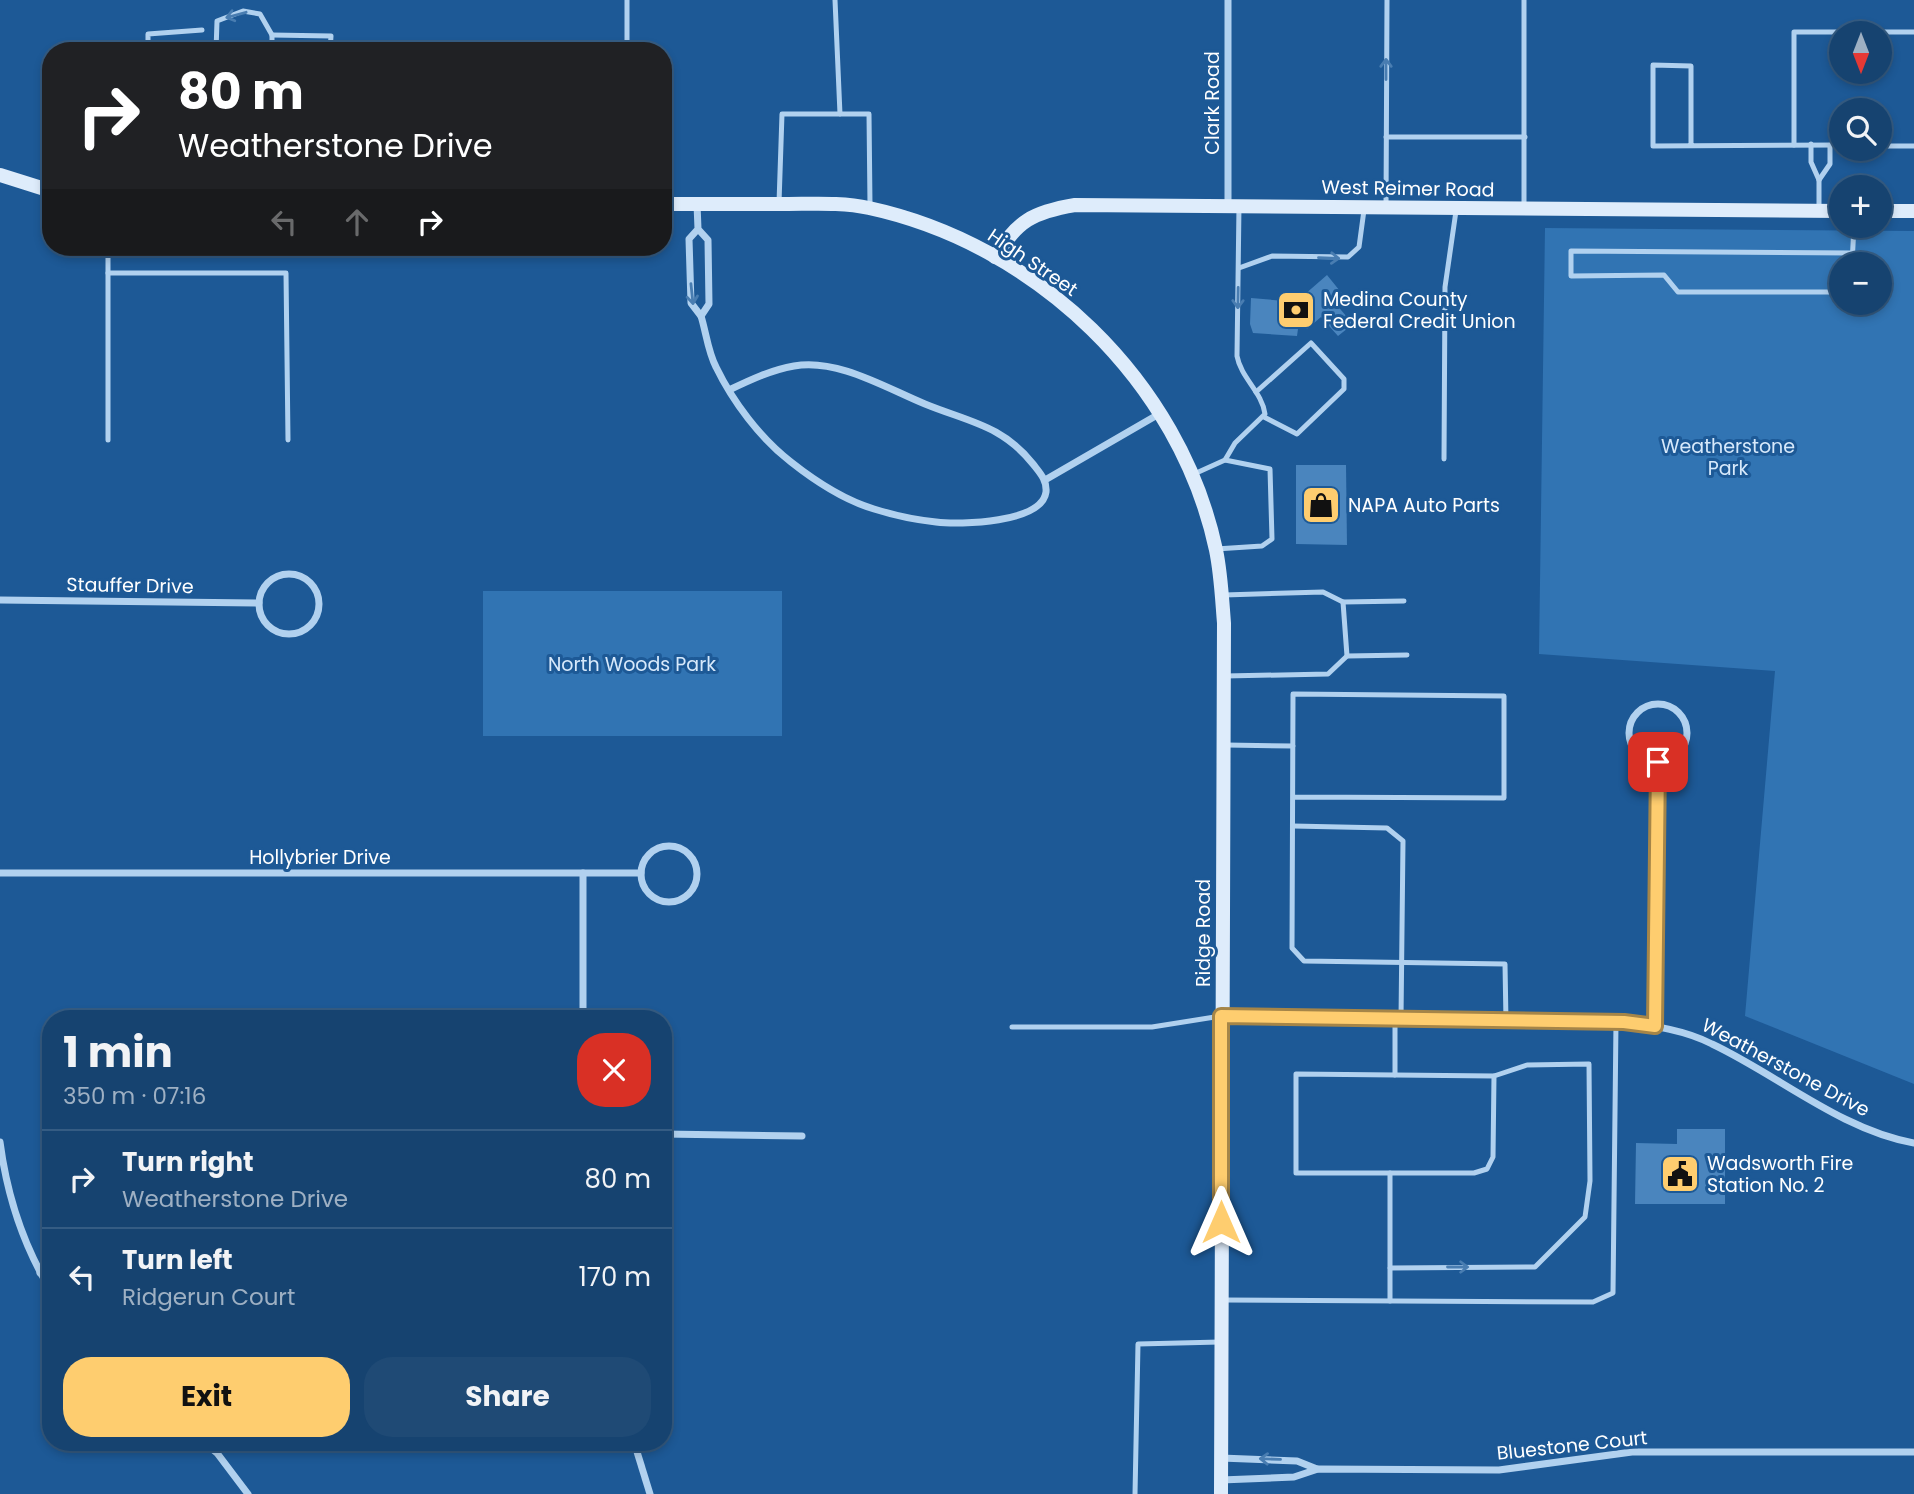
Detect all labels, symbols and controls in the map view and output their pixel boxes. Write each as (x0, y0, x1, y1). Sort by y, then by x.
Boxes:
one-way arrow (225, 9, 247, 22)
north arrow (1829, 21, 1892, 84)
map controls (1829, 21, 1892, 315)
street label: Clark Road (1199, 51, 1226, 155)
one-way arrow (1379, 57, 1393, 80)
text: 80 m (178, 58, 304, 126)
icon: right (63, 70, 154, 161)
button: search (1829, 98, 1892, 161)
text: Weatherstone Drive (178, 123, 493, 168)
street label: West Reimer Road (1321, 173, 1495, 204)
button: + (1829, 175, 1892, 238)
icon: left (265, 203, 303, 241)
icon: ahead (338, 203, 376, 241)
icon: right (411, 203, 449, 241)
street label: High Street (982, 222, 1083, 303)
one-way arrow (1317, 251, 1340, 265)
button: − (1829, 252, 1892, 315)
one-way arrow (685, 282, 698, 305)
one-way arrow (1231, 286, 1245, 309)
place label: Medina County Federal Credit Union (1323, 286, 1516, 335)
bank icon: Medina County Federal Credit Union (1275, 289, 1317, 331)
park label: Weatherstone Park (1661, 433, 1795, 482)
shop icon: NAPA Auto Parts (1300, 484, 1342, 526)
place label: NAPA Auto Parts (1348, 492, 1500, 519)
street label: Stauffer Drive (66, 571, 194, 600)
park label: North Woods Park (548, 651, 716, 678)
pin (1628, 732, 1688, 792)
icon: arrive (1639, 743, 1677, 781)
street label: Hollybrier Drive (249, 844, 391, 871)
street label: Ridge Road (1190, 879, 1217, 987)
street label: Weatherstone Drive (1697, 1012, 1875, 1123)
text: 1 min (63, 1023, 173, 1082)
button: close (577, 1033, 651, 1107)
text: 350 m · 07:16 (63, 1080, 206, 1112)
text: Turn right (122, 1144, 254, 1180)
place label: Wadsworth Fire Station No. 2 (1707, 1150, 1853, 1199)
public building icon: Wadsworth Fire Station No. 2 (1659, 1153, 1701, 1195)
icon: right (63, 1160, 101, 1198)
text: 80 m (585, 1161, 651, 1197)
text: Weatherstone Drive (122, 1183, 348, 1215)
position arrow (1184, 1185, 1258, 1259)
text: Turn left (122, 1242, 233, 1278)
icon: left (63, 1258, 101, 1296)
text: 170 m (578, 1259, 651, 1295)
one-way arrow (1447, 1260, 1470, 1274)
text: Ridgerun Court (122, 1281, 295, 1313)
button: Exit (63, 1357, 350, 1437)
button: Share (364, 1357, 651, 1437)
street label: Bluestone Court (1495, 1424, 1649, 1467)
one-way arrow (1259, 1453, 1282, 1466)

